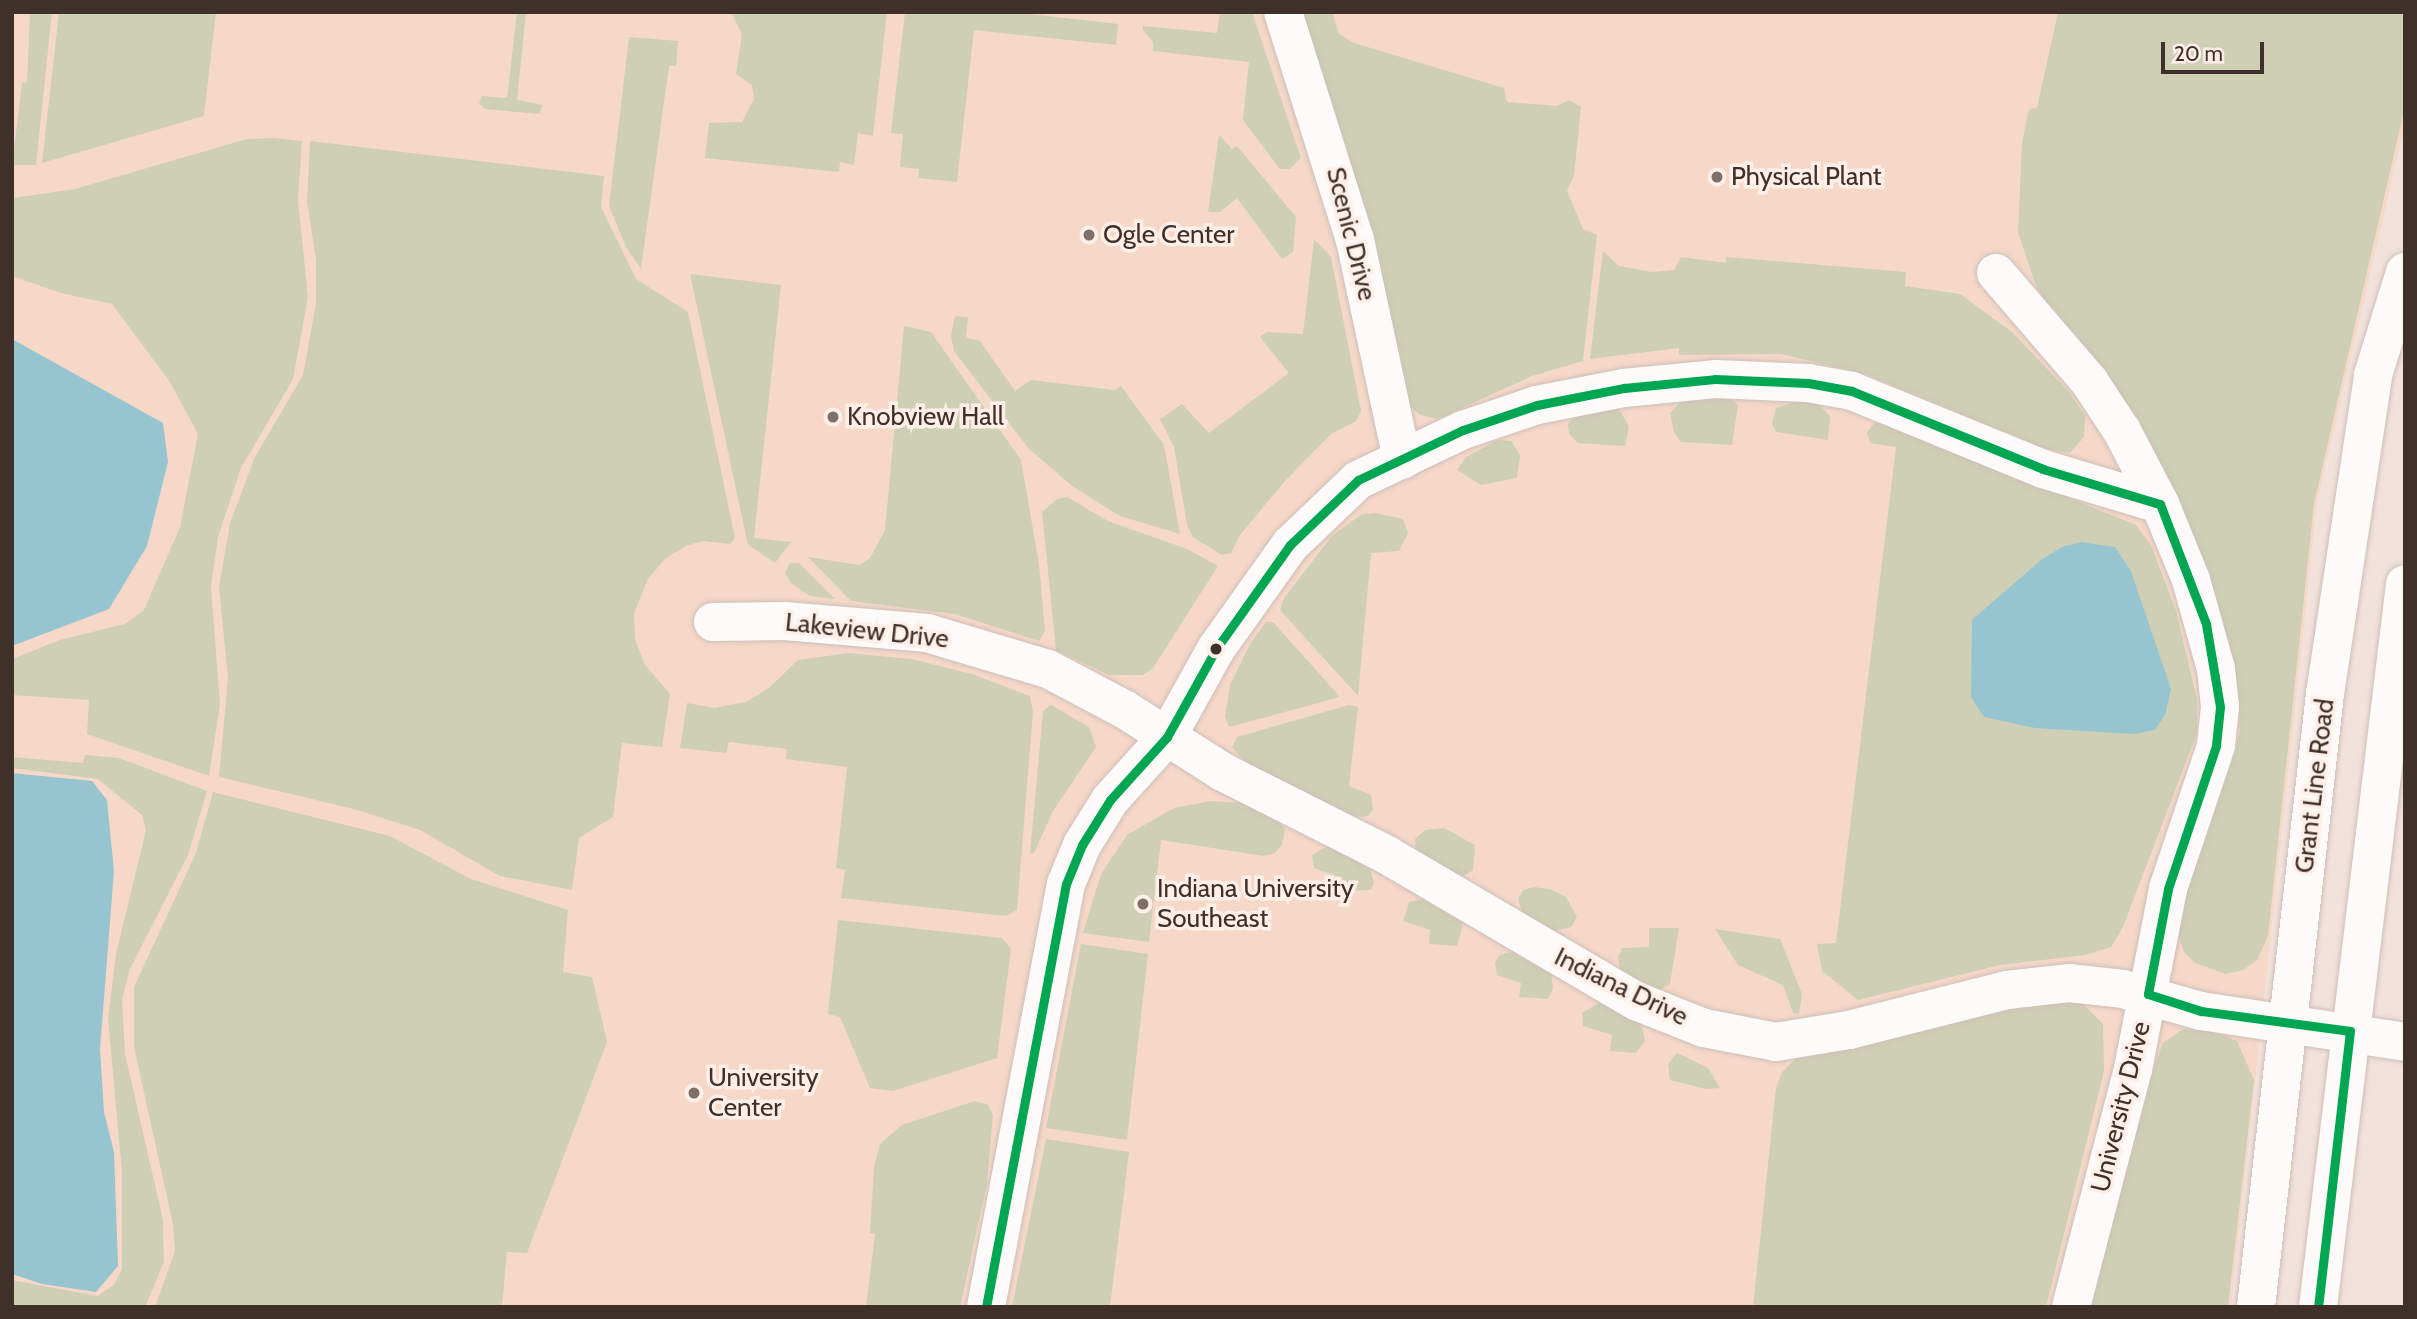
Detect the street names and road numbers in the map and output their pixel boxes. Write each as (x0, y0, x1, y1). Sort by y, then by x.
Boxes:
street label: Scenic Drive (1319, 164, 1383, 304)
street label: Lakeview Drive (784, 607, 950, 655)
street label: Grant Line Road (2289, 697, 2341, 875)
street label: Indiana Drive (1549, 941, 1693, 1033)
street label: University Drive (2085, 1018, 2157, 1196)

